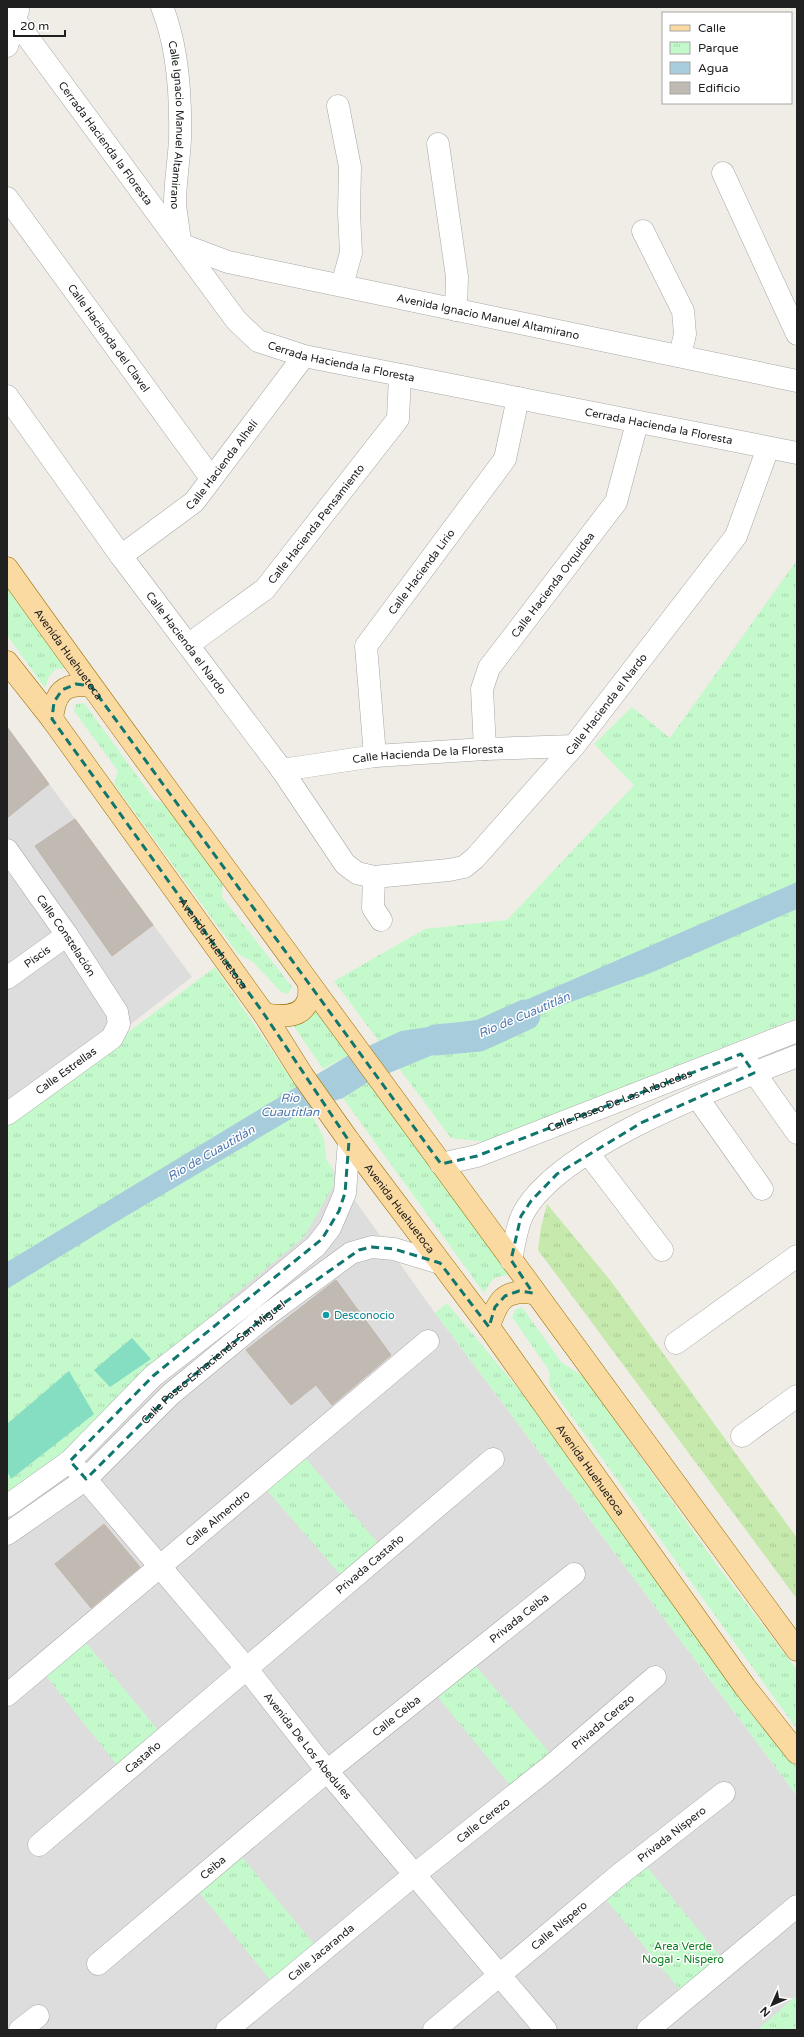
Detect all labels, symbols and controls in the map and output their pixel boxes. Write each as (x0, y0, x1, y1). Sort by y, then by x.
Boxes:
scale bar (14, 12, 65, 38)
legend (662, 12, 792, 104)
text: 20 m (20, 19, 49, 33)
text: Calle (698, 21, 726, 35)
street label: Calle Ignacio Manuel Altamirano (166, 39, 187, 210)
text: Parque (698, 41, 739, 55)
text: Agua (698, 61, 728, 75)
street label: Cerrada Hacienda la Floresta (56, 79, 156, 208)
text: Edificio (698, 81, 740, 95)
street label: Calle Hacienda del Clavel (65, 281, 153, 394)
street label: Avenida Ignacio Manuel Altamirano (396, 291, 581, 342)
street label: Cerrada Hacienda la Floresta (266, 338, 416, 384)
street label: Cerrada Hacienda la Floresta (584, 405, 734, 447)
street label: Calle Hacienda Alhelí (183, 417, 260, 512)
street label: Calle Hacienda Pensamiento (265, 461, 367, 586)
street label: Calle Hacienda Lirio (385, 526, 457, 617)
street label: Calle Hacienda Orquídea (508, 530, 597, 640)
street label: Calle Hacienda el Nardo (143, 589, 229, 697)
street label: Avenida Huehuetoca (32, 606, 106, 702)
street label: Calle Hacienda el Nardo (563, 650, 650, 758)
street label: Calle Hacienda De la Floresta (351, 742, 504, 766)
street label: Calle Constelación (34, 892, 99, 979)
street label: Avenida Huehuetoca (176, 895, 250, 991)
street label: Piscis (21, 943, 53, 970)
water label: Rio de Cuautitlán (476, 989, 573, 1041)
street label: Calle Estrellas (33, 1045, 99, 1097)
street label: Calle Paseo De Las Arboledas (545, 1066, 694, 1134)
water label: Rio Cuautitlan (261, 1091, 320, 1119)
water label: Rio de Cuautitlán (165, 1122, 258, 1184)
street label: Avenida Huehuetoca (362, 1161, 438, 1256)
street label: Calle Paseo Exhacienda San Miguel (138, 1298, 287, 1427)
place label: Desconocio (334, 1309, 395, 1322)
marker: Desconocio (321, 1310, 331, 1320)
street label: Avenida Huehuetoca (554, 1422, 628, 1518)
street label: Calle Almendro (183, 1487, 253, 1549)
street label: Privada Castaño (333, 1531, 407, 1596)
street label: Privada Ceiba (487, 1590, 551, 1645)
street label: Avenida De Los Abedules (261, 1690, 354, 1802)
street label: Privada Cerezo (569, 1691, 637, 1752)
street label: Calle Ceiba (369, 1693, 423, 1739)
street label: Castaño (122, 1738, 163, 1776)
street label: Calle Cerezo (454, 1795, 513, 1845)
street label: Privada Níspero (635, 1803, 708, 1865)
street label: Ceiba (197, 1853, 228, 1882)
street label: Calle Níspero (528, 1898, 590, 1953)
street label: Calle Jacaranda (285, 1921, 357, 1983)
park label: Area Verde Nogal - Nispero (642, 1940, 724, 1966)
north arrow (752, 1985, 792, 2025)
text: N (758, 2004, 773, 2019)

